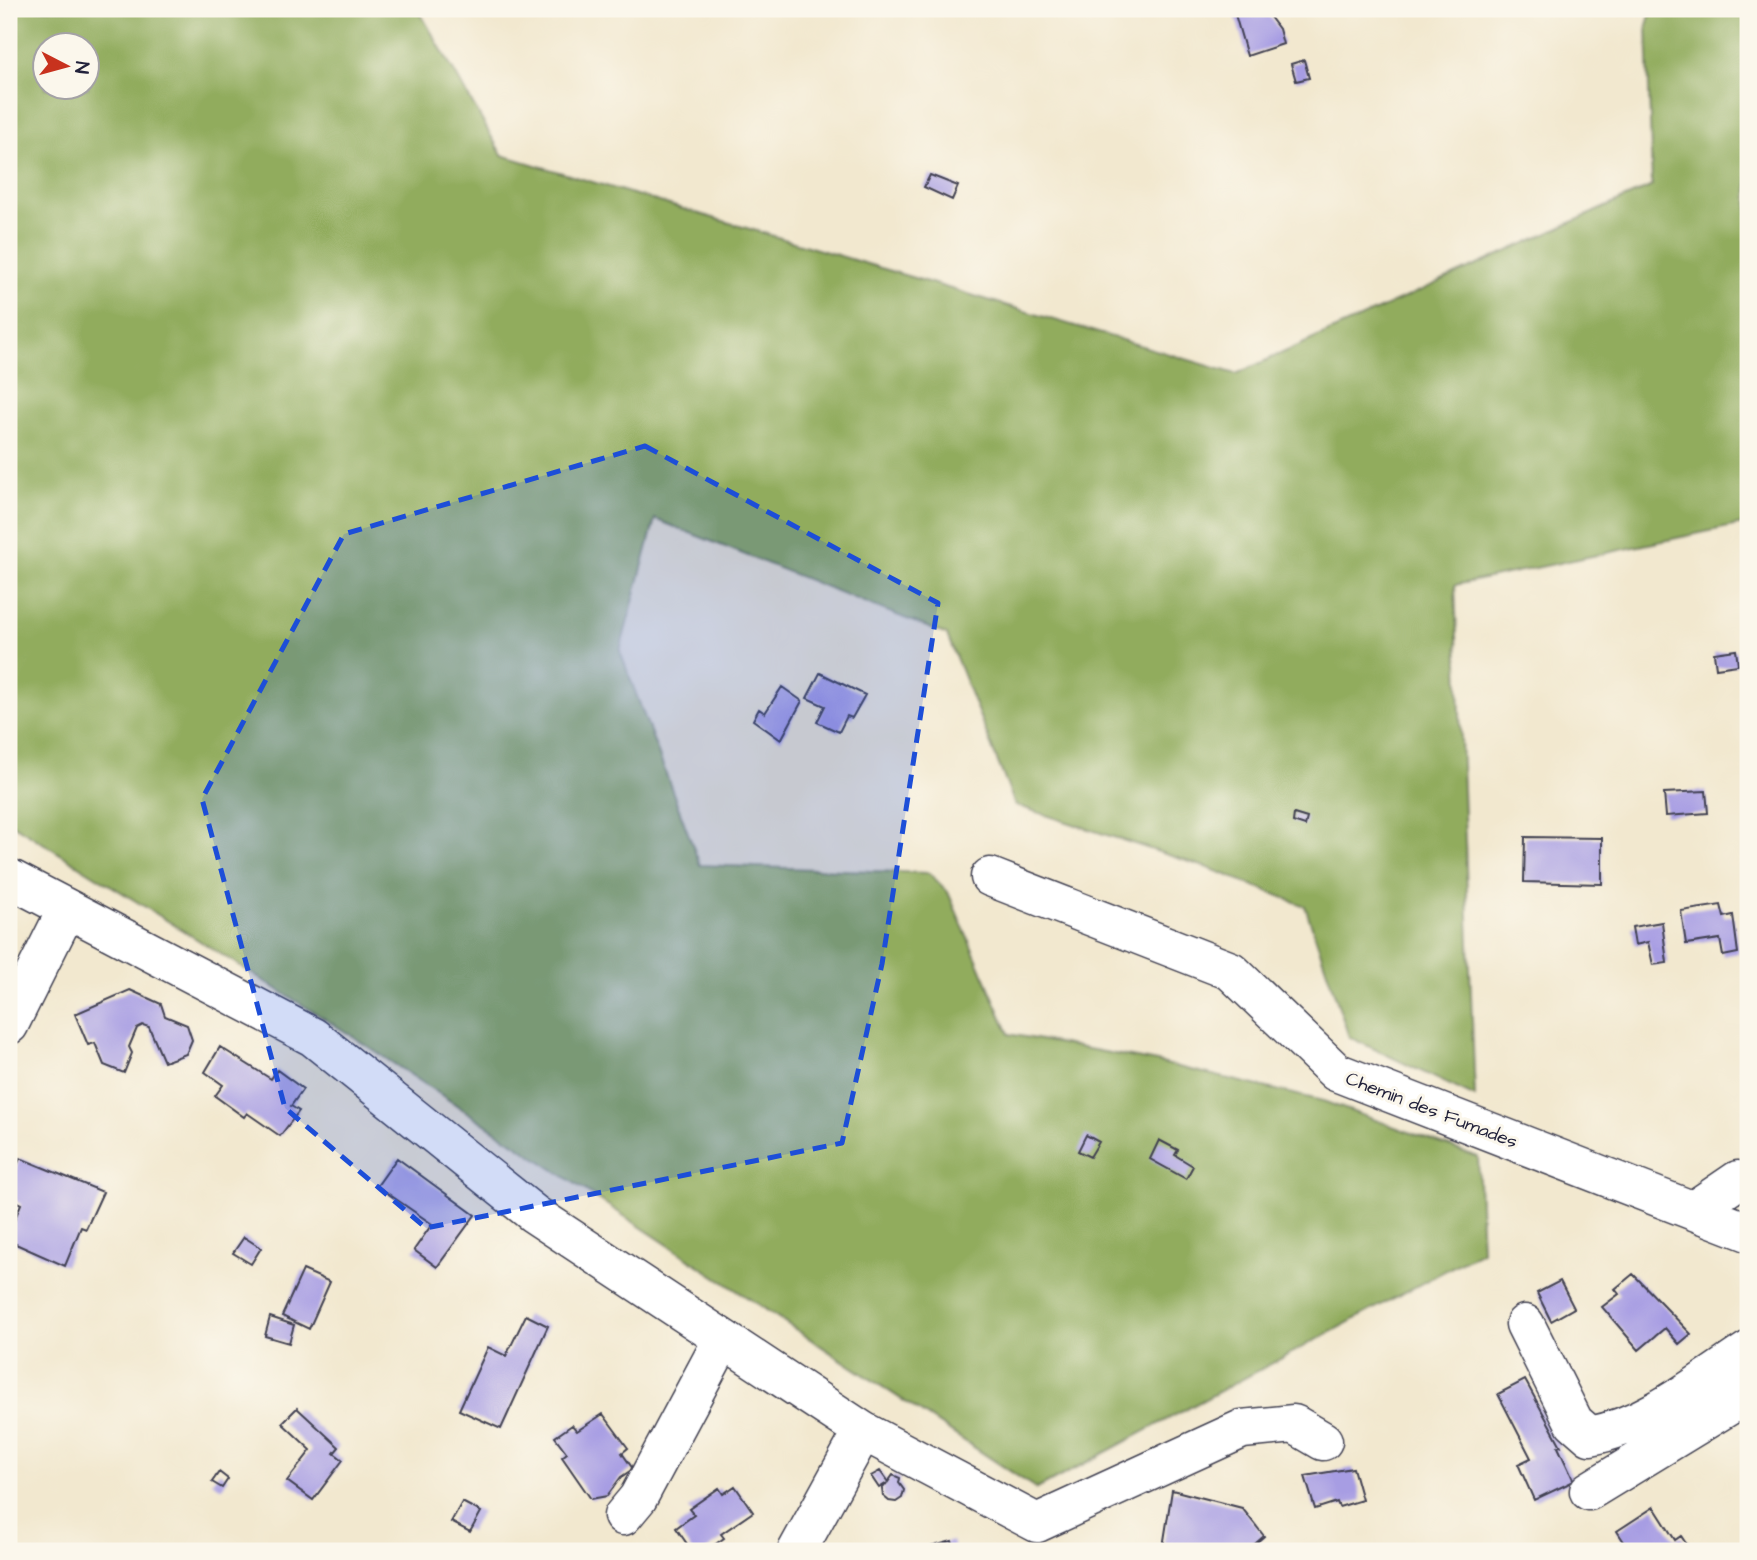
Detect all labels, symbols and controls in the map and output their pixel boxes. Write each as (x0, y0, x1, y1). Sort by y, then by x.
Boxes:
north arrow (32, 32, 102, 102)
text: N (67, 60, 95, 75)
street label: Chemin des Fumades (1342, 1065, 1521, 1156)

